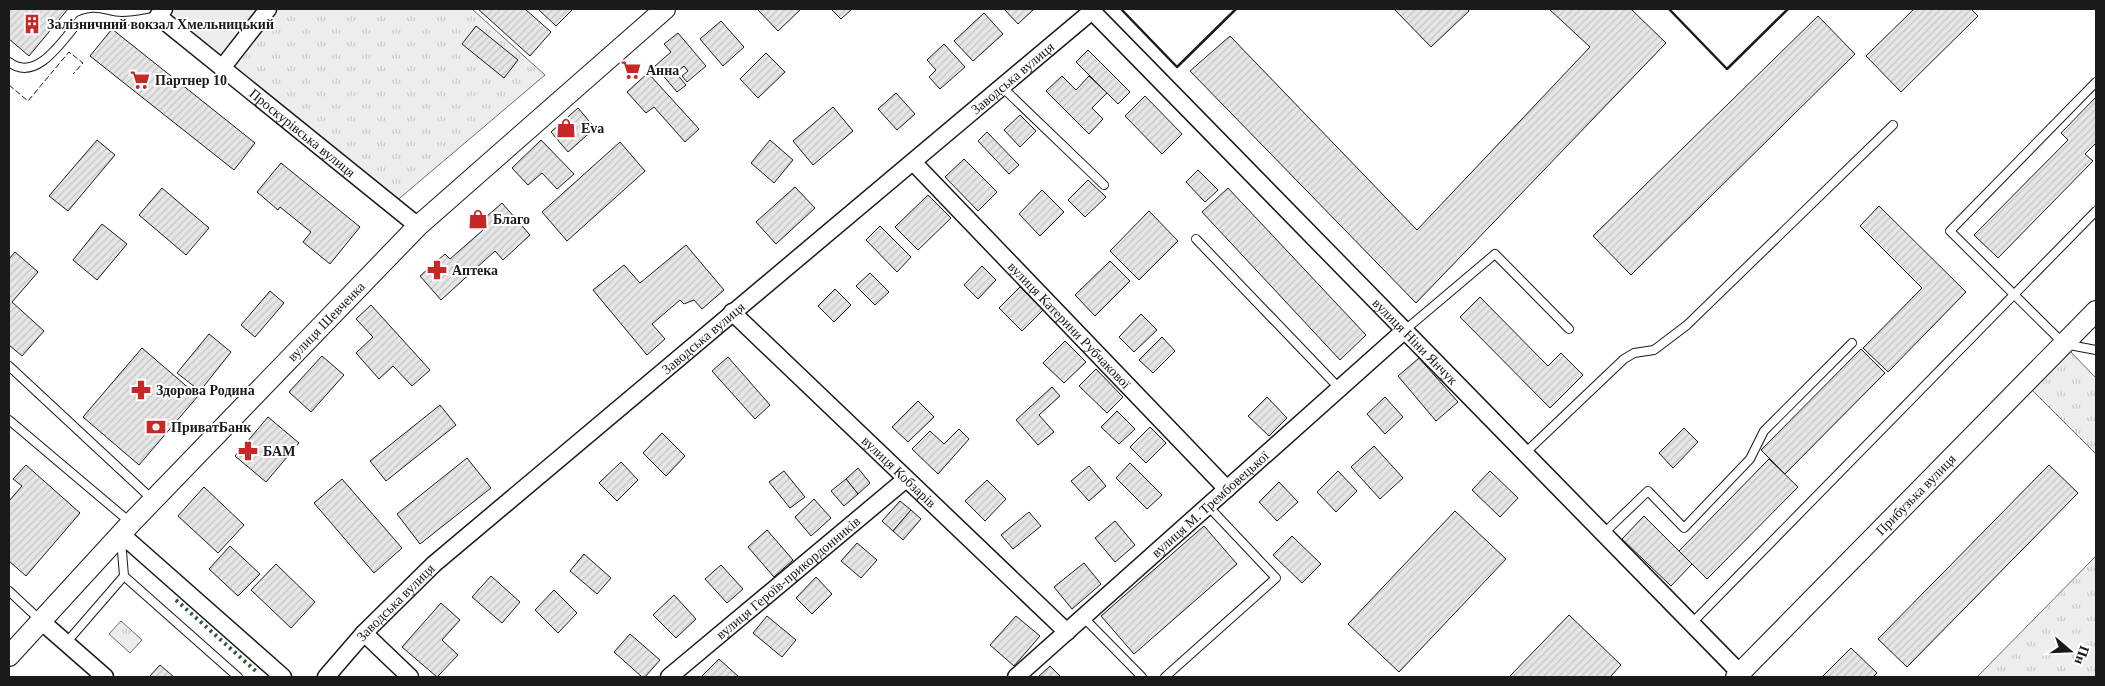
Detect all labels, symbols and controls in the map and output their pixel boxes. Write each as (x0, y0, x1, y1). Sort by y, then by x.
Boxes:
building icon: Залізничний вокзал Хмельницький (21, 13, 43, 35)
place label: Залізничний вокзал Хмельницький (47, 17, 274, 32)
street label: Заводська вулиця (968, 39, 1057, 117)
supermarket icon: Анна (620, 59, 642, 81)
place label: Анна (646, 63, 679, 78)
supermarket icon: Партнер 10 (129, 69, 151, 91)
place label: Партнер 10 (155, 73, 227, 88)
street label: Проскурівська вулиця (247, 86, 359, 180)
shop icon: Eva (555, 117, 577, 139)
place label: Eva (581, 121, 604, 136)
shop icon: Благо (467, 208, 489, 230)
place label: Благо (493, 212, 530, 227)
pharmacy icon: Аптека (426, 259, 448, 281)
street label: вулиця Катерини Рубчакової (1005, 259, 1134, 392)
place label: Аптека (452, 263, 498, 278)
street label: вулиця Шевченка (284, 278, 368, 364)
street label: вулиця Ніни Янчук (1370, 295, 1461, 388)
street label: Заводська вулиця (659, 298, 748, 377)
pharmacy icon: Здорова Родина (130, 379, 152, 401)
place label: Здорова Родина (156, 383, 255, 398)
bank icon: ПриватБанк (145, 416, 167, 438)
place label: ПриватБанк (171, 420, 252, 435)
street label: вулиця Кобзарів (859, 433, 939, 511)
pharmacy icon: БАМ (237, 440, 259, 462)
place label: БАМ (263, 444, 295, 459)
street label: вулиця М. Трембовецької (1148, 448, 1272, 560)
street label: Прибузька вулиця (1873, 451, 1959, 538)
street label: вулиця Героїв-прикордонників (713, 513, 863, 642)
street label: Заводська вулиця (353, 560, 438, 644)
north arrow (2045, 626, 2095, 676)
text: Пн (2072, 644, 2092, 666)

